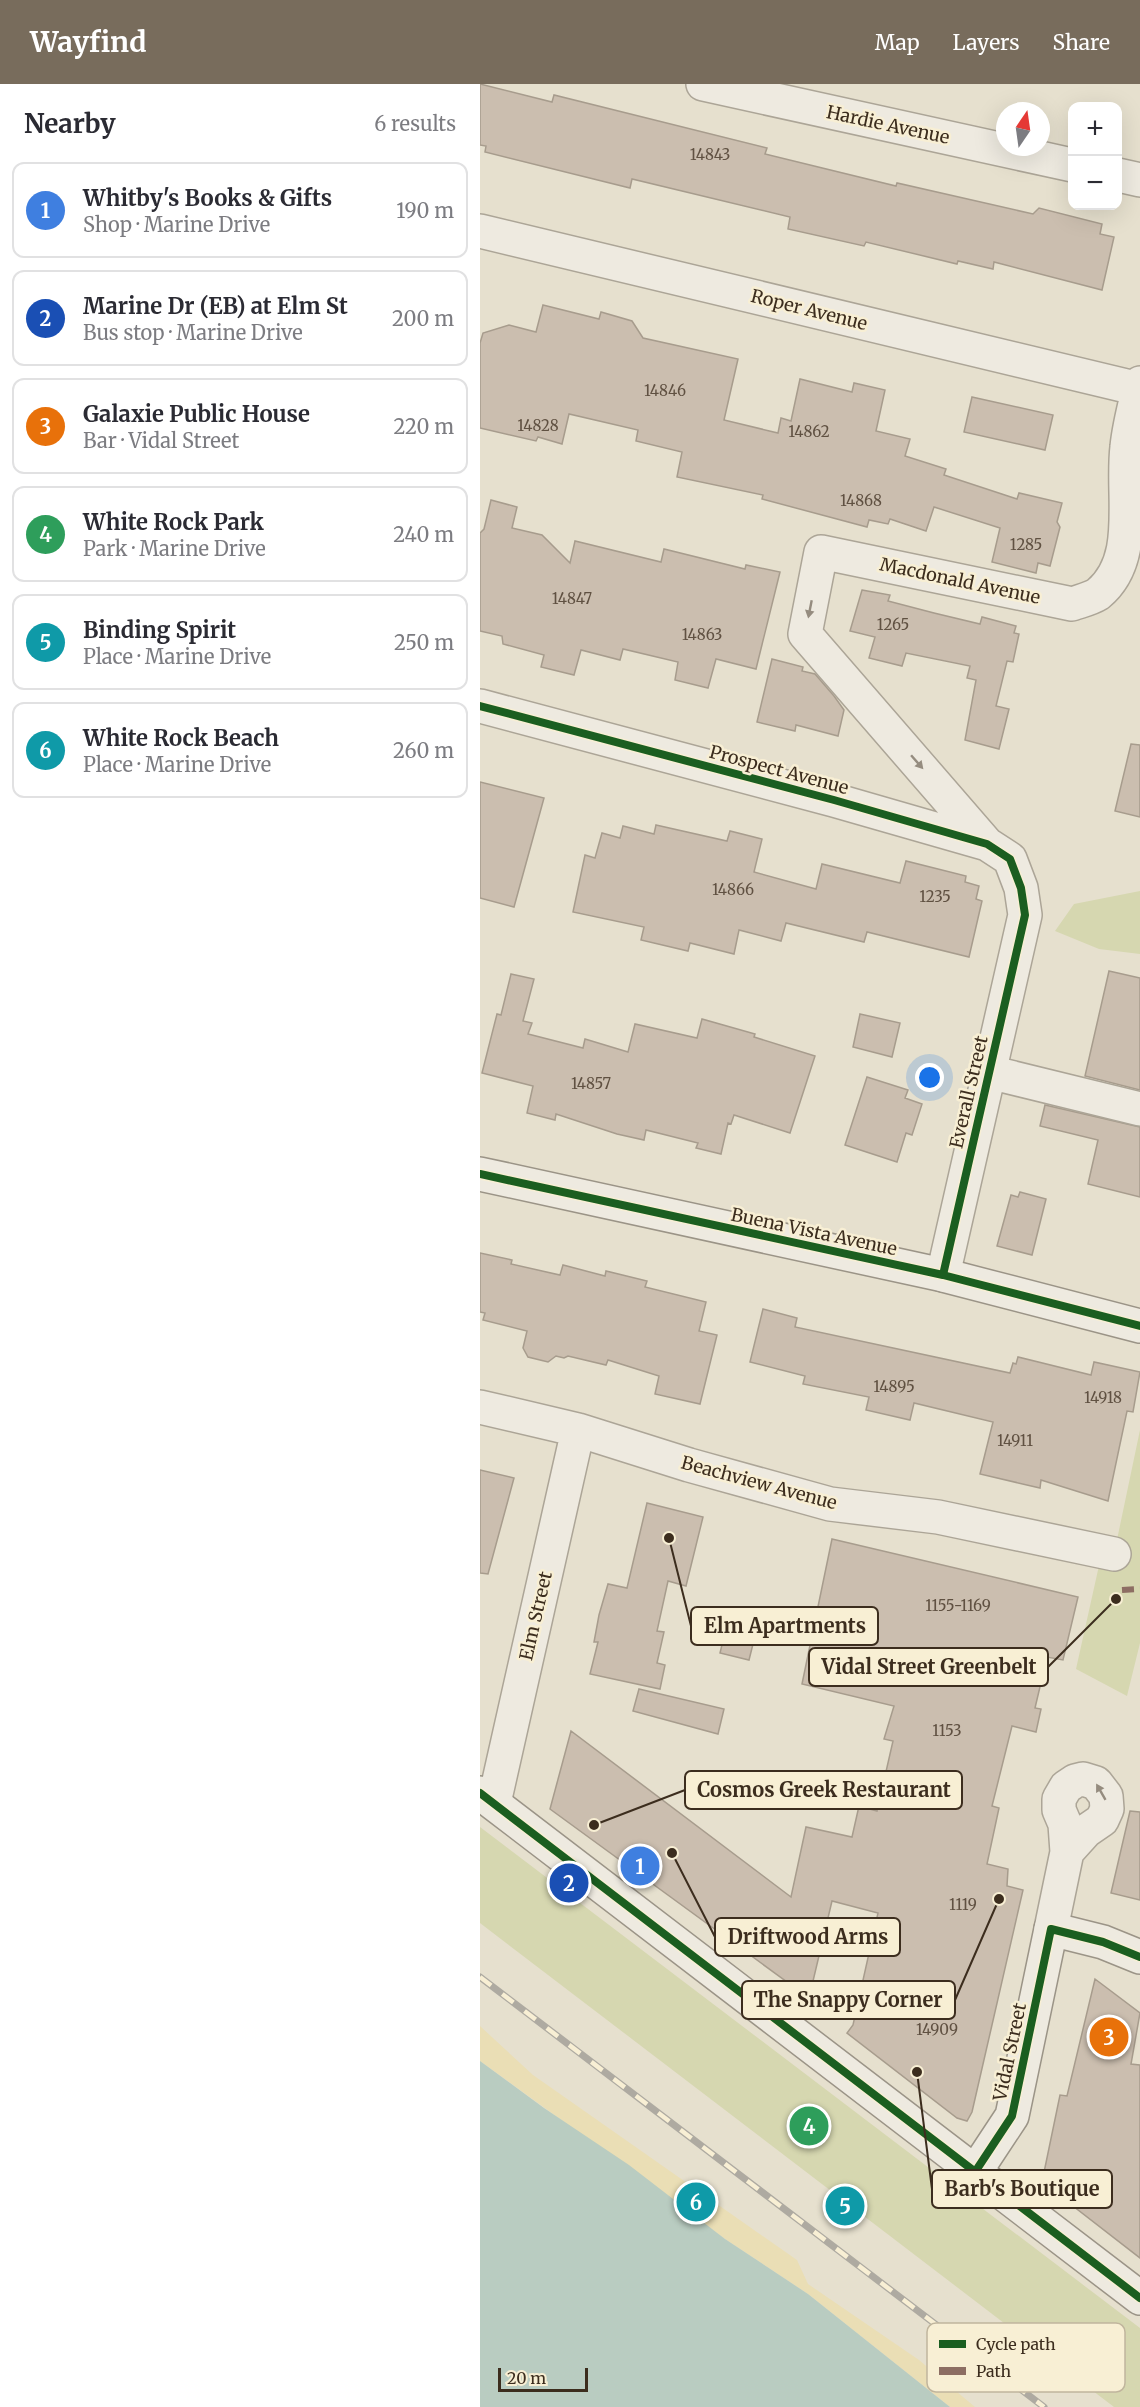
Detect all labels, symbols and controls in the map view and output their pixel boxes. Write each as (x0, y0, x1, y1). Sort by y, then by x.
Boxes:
text: Wayfind (30, 24, 146, 60)
text: Map (875, 29, 920, 56)
text: Layers (953, 29, 1020, 56)
text: Share (1053, 29, 1110, 56)
street label: Hardie Avenue (825, 100, 952, 149)
north arrow (996, 102, 1050, 156)
map controls (1068, 102, 1122, 210)
button: + (1068, 102, 1122, 156)
text: Nearby (24, 107, 116, 140)
text: 6 results (374, 111, 456, 136)
house number: 14843 (690, 145, 730, 164)
button: − (1068, 156, 1122, 210)
text: Whitby's Books & Gifts (83, 184, 332, 212)
text: 1 (41, 198, 50, 223)
text: 190 m (396, 198, 454, 223)
text: Shop · Marine Drive (83, 212, 270, 237)
street label: Roper Avenue (748, 284, 870, 335)
text: Marine Dr (EB) at Elm St (83, 292, 348, 320)
text: 2 (40, 306, 51, 331)
text: 200 m (392, 306, 454, 331)
text: Bus stop · Marine Drive (83, 320, 303, 345)
house number: 14846 (644, 381, 686, 400)
text: Galaxie Public House (83, 400, 310, 428)
text: 3 (40, 414, 51, 439)
text: 220 m (394, 414, 454, 439)
house number: 14828 (517, 416, 559, 435)
house number: 14862 (788, 422, 830, 441)
text: Bar · Vidal Street (83, 428, 239, 453)
house number: 14868 (840, 491, 882, 510)
text: White Rock Park (83, 508, 264, 536)
text: 4 (39, 522, 52, 547)
text: 240 m (393, 522, 454, 547)
house number: 1285 (1010, 535, 1042, 554)
text: Park · Marine Drive (83, 536, 266, 561)
street label: Macdonald Avenue (878, 552, 1042, 609)
house number: 14847 (552, 589, 593, 608)
one-way arrow (805, 600, 814, 619)
house number: 1265 (877, 615, 909, 634)
text: Binding Spirit (83, 616, 236, 644)
house number: 14863 (682, 625, 722, 644)
text: 5 (40, 630, 51, 655)
text: 250 m (394, 630, 454, 655)
text: Place · Marine Drive (83, 644, 271, 669)
text: White Rock Beach (83, 724, 279, 752)
text: 6 (39, 738, 52, 763)
text: 260 m (393, 738, 454, 763)
street label: Prospect Avenue (707, 740, 851, 799)
text: Place · Marine Drive (83, 752, 271, 777)
one-way arrow (910, 754, 923, 769)
house number: 14866 (712, 880, 754, 899)
house number: 1235 (919, 887, 951, 906)
street label: Everall Street (944, 1033, 993, 1151)
your location (915, 1063, 944, 1092)
house number: 14857 (571, 1074, 612, 1093)
street label: Buena Vista Avenue (729, 1203, 899, 1260)
house number: 14895 (873, 1377, 915, 1396)
house number: 14918 (1084, 1388, 1122, 1407)
house number: 14911 (997, 1431, 1033, 1450)
street label: Beachview Avenue (679, 1451, 839, 1514)
street label: Elm Street (514, 1569, 557, 1663)
house number: 1155-1169 (925, 1596, 991, 1615)
callout: Elm Apartments (691, 1607, 878, 1645)
text: Elm Apartments (704, 1613, 866, 1638)
callout: Vidal Street Greenbelt (809, 1648, 1048, 1686)
text: Vidal Street Greenbelt (820, 1654, 1037, 1679)
house number: 1153 (932, 1721, 962, 1740)
callout: Cosmos Greek Restaurant (685, 1771, 962, 1809)
text: Cosmos Greek Restaurant (697, 1777, 951, 1802)
one-way arrow (1096, 1783, 1107, 1800)
pin: 1 (620, 1844, 660, 1888)
pin: 2 (550, 1860, 589, 1906)
house number: 1119 (949, 1895, 977, 1914)
callout: Driftwood Arms (715, 1918, 900, 1956)
text: Driftwood Arms (728, 1924, 888, 1949)
callout: The Snappy Corner (742, 1981, 955, 2019)
text: The Snappy Corner (753, 1987, 943, 2012)
street label: Vidal Street (988, 2001, 1031, 2104)
pin: 3 (1090, 2014, 1128, 2060)
house number: 14909 (916, 2020, 958, 2039)
pin: 4 (790, 2104, 828, 2148)
callout: Barb's Boutique (932, 2170, 1112, 2208)
text: Barb's Boutique (944, 2176, 1100, 2201)
pin: 6 (676, 2180, 716, 2224)
pin: 5 (826, 2184, 865, 2228)
legend (927, 2323, 1125, 2392)
text: Cycle path (976, 2334, 1056, 2354)
text: Path (976, 2361, 1012, 2381)
scale bar (498, 2365, 588, 2392)
text: 20 m (507, 2368, 546, 2388)

